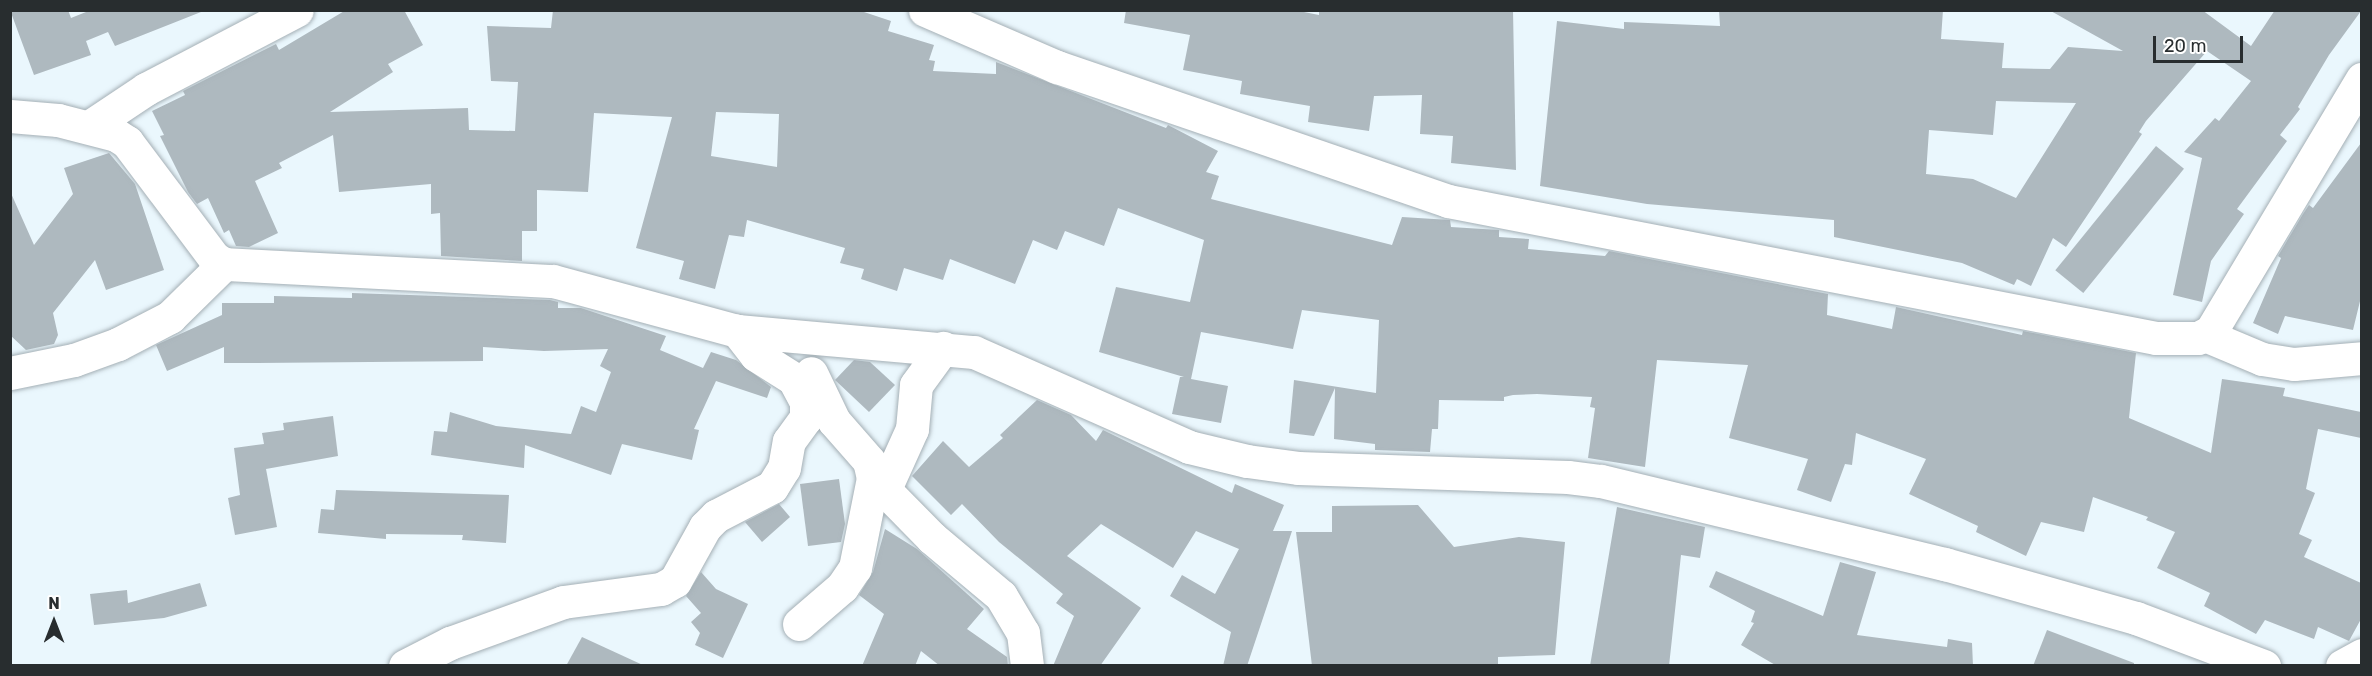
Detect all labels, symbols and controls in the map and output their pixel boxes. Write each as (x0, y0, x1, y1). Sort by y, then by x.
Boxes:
scale bar (2156, 24, 2246, 62)
text: 20 m (2164, 35, 2206, 57)
north arrow (24, 592, 84, 652)
text: N (48, 594, 60, 613)

